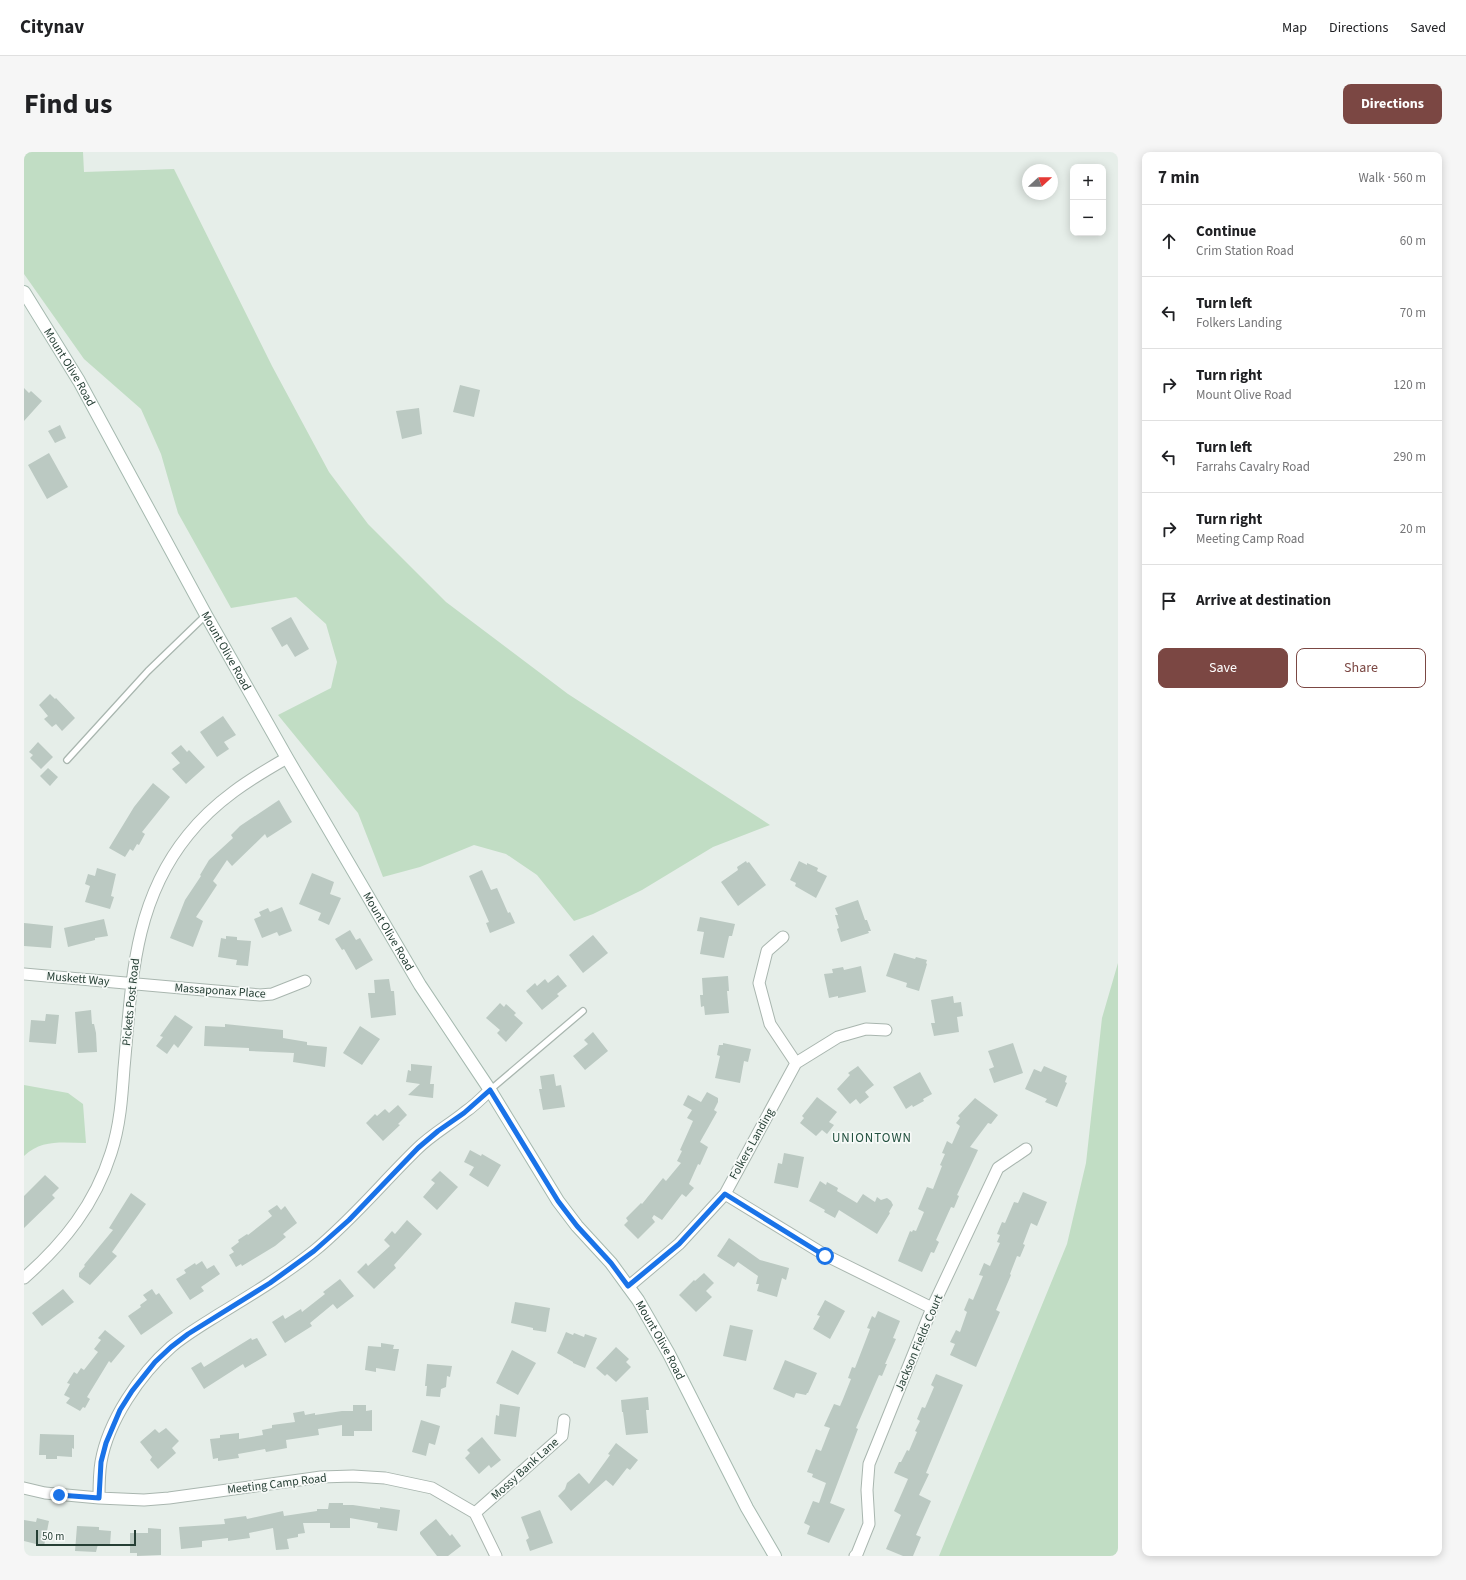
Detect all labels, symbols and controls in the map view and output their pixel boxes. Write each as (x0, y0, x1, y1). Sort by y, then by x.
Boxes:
text: Citynav (20, 14, 84, 41)
text: Map (1282, 18, 1307, 38)
text: Directions (1329, 18, 1388, 38)
text: Saved (1410, 18, 1446, 38)
text: Find us (24, 84, 112, 124)
button: Directions (1343, 84, 1442, 124)
north arrow (1022, 164, 1058, 200)
map controls (1070, 164, 1106, 236)
button: + (1070, 164, 1106, 200)
text: 7 min (1158, 166, 1199, 190)
text: Walk · 560 m (1358, 169, 1426, 187)
button: − (1070, 200, 1106, 236)
text: Continue (1196, 221, 1256, 242)
icon: ahead (1158, 230, 1180, 252)
text: 60 m (1400, 232, 1426, 250)
text: Crim Station Road (1196, 242, 1294, 260)
text: Turn left (1196, 293, 1252, 314)
icon: left (1158, 302, 1180, 324)
text: 70 m (1400, 304, 1426, 322)
text: Folkers Landing (1196, 314, 1282, 332)
street label: Mount Olive Road (40, 325, 100, 409)
text: Turn right (1196, 365, 1262, 386)
icon: right (1158, 374, 1180, 396)
text: 120 m (1393, 376, 1426, 394)
text: Mount Olive Road (1196, 386, 1292, 404)
text: Turn left (1196, 437, 1252, 458)
icon: left (1158, 446, 1180, 468)
text: 290 m (1393, 448, 1426, 466)
text: Farrahs Cavalry Road (1196, 458, 1310, 476)
text: Turn right (1196, 509, 1262, 530)
icon: right (1158, 518, 1180, 540)
text: 20 m (1400, 520, 1426, 538)
text: Meeting Camp Road (1196, 530, 1305, 548)
icon: arrive (1158, 590, 1180, 612)
text: Arrive at destination (1196, 590, 1331, 611)
street label: Mount Olive Road (197, 608, 255, 693)
button: Save (1158, 648, 1288, 688)
button: Share (1296, 648, 1426, 688)
street label: Mount Olive Road (359, 889, 418, 974)
street label: Pickets Post Road (118, 957, 144, 1047)
street label: Muskett Way (46, 968, 111, 990)
street label: Massaponax Place (174, 979, 266, 1003)
street label: Folkers Landing (725, 1105, 779, 1183)
district label: UNIONTOWN (832, 1129, 912, 1147)
route start (816, 1247, 834, 1265)
street label: Jackson Fields Court (891, 1292, 947, 1394)
street label: Mount Olive Road (631, 1297, 689, 1383)
street label: Mossy Bank Lane (487, 1434, 563, 1504)
street label: Meeting Camp Road (226, 1469, 328, 1499)
route end (50, 1486, 68, 1504)
scale bar (36, 1528, 136, 1547)
text: 50 m (42, 1529, 64, 1544)

